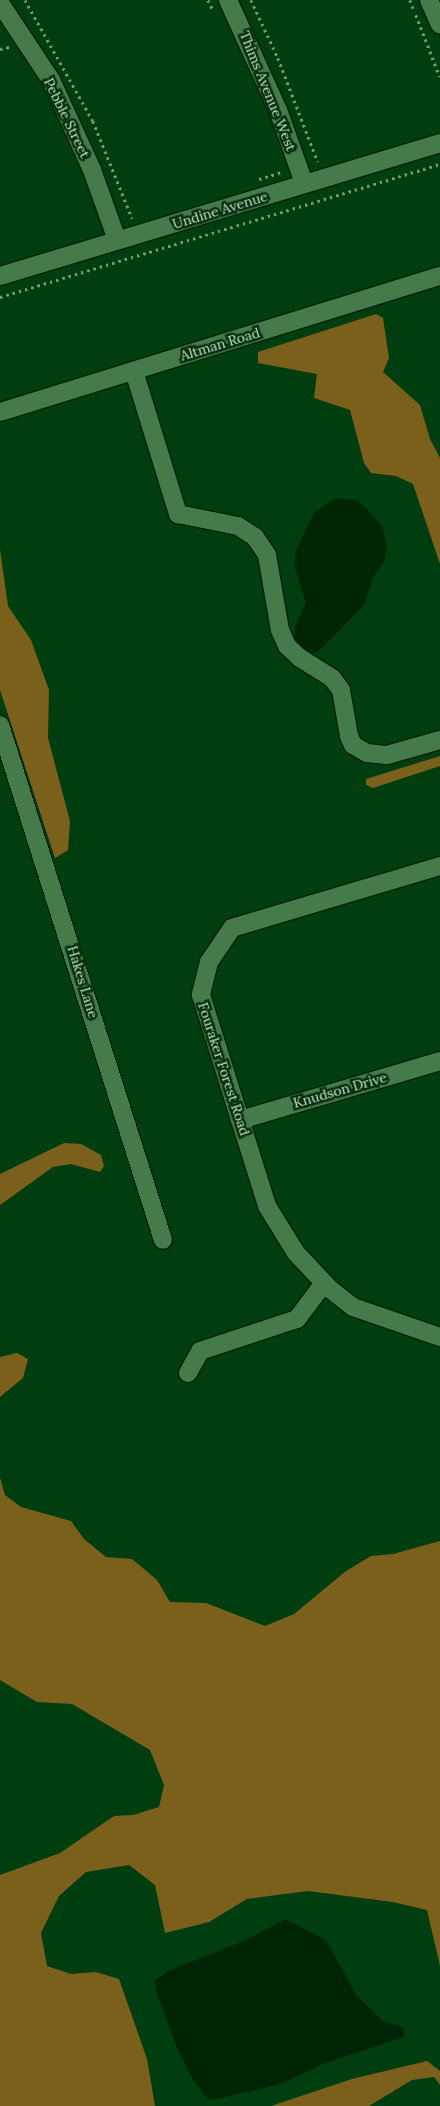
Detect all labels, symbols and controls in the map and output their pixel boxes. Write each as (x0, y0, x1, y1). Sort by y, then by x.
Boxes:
street label: Thims Avenue West (236, 28, 300, 154)
street label: Pebble Street (40, 75, 94, 161)
street label: Undine Avenue (170, 188, 270, 232)
street label: Altman Road (178, 324, 262, 364)
street label: Hakes Lane (64, 944, 102, 1020)
street label: Fouraker Forest Road (195, 1000, 253, 1138)
street label: Knudson Drive (291, 1069, 389, 1111)

